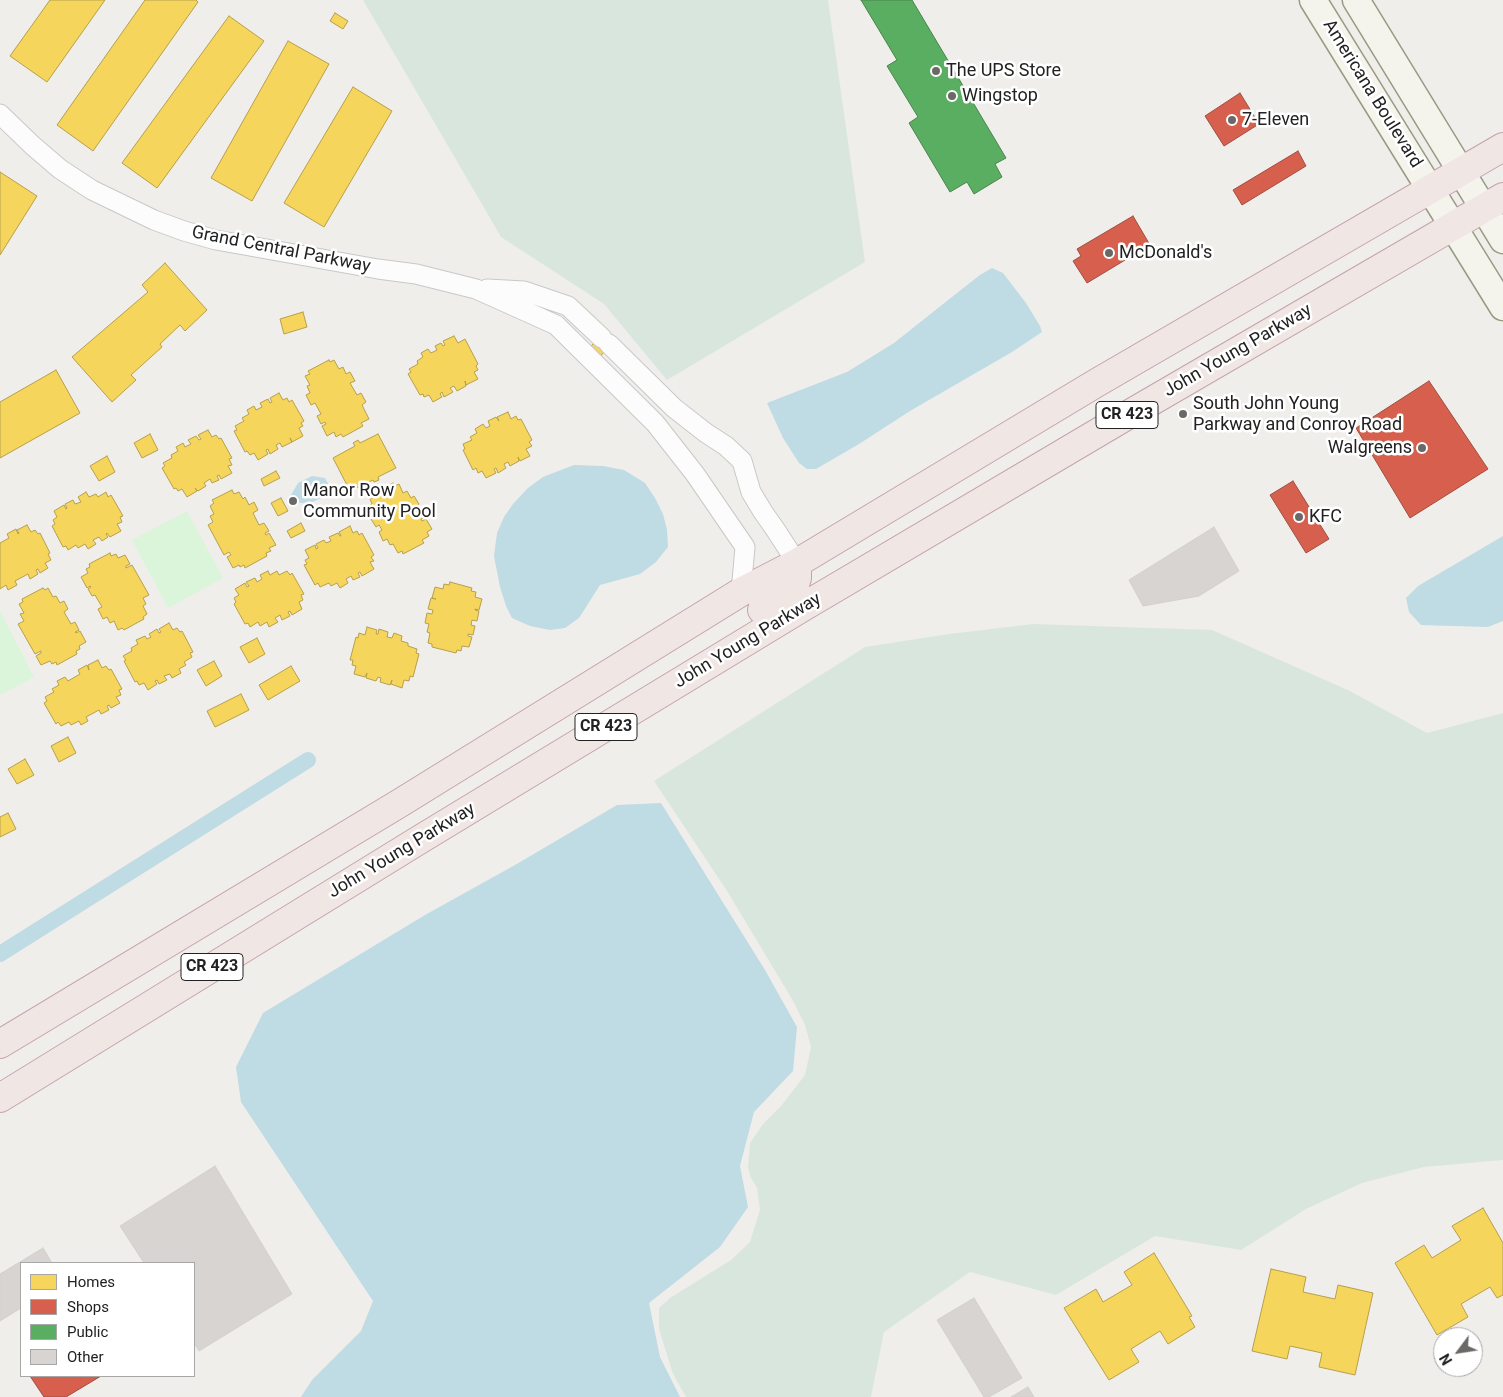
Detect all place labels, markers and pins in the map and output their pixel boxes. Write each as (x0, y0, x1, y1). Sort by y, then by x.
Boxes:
place label: The UPS Store (946, 60, 1061, 82)
marker: The UPS Store (930, 65, 942, 77)
place label: Wingstop (962, 85, 1038, 107)
marker: Wingstop (946, 90, 958, 102)
place label: 7-Eleven (1242, 109, 1309, 131)
marker: 7-Eleven (1226, 114, 1238, 126)
place label: McDonald's (1119, 242, 1212, 264)
marker: McDonald's (1103, 247, 1115, 259)
place label: South John Young Parkway and Conroy Road (1193, 393, 1402, 436)
marker: South John Young Parkway and Conroy Road (1177, 408, 1189, 420)
place label: Walgreens (1328, 437, 1412, 459)
marker: Walgreens (1416, 442, 1428, 454)
place label: Manor Row Community Pool (303, 480, 436, 522)
marker: Manor Row Community Pool (287, 495, 299, 507)
place label: KFC (1309, 506, 1342, 528)
marker: KFC (1293, 511, 1305, 523)

